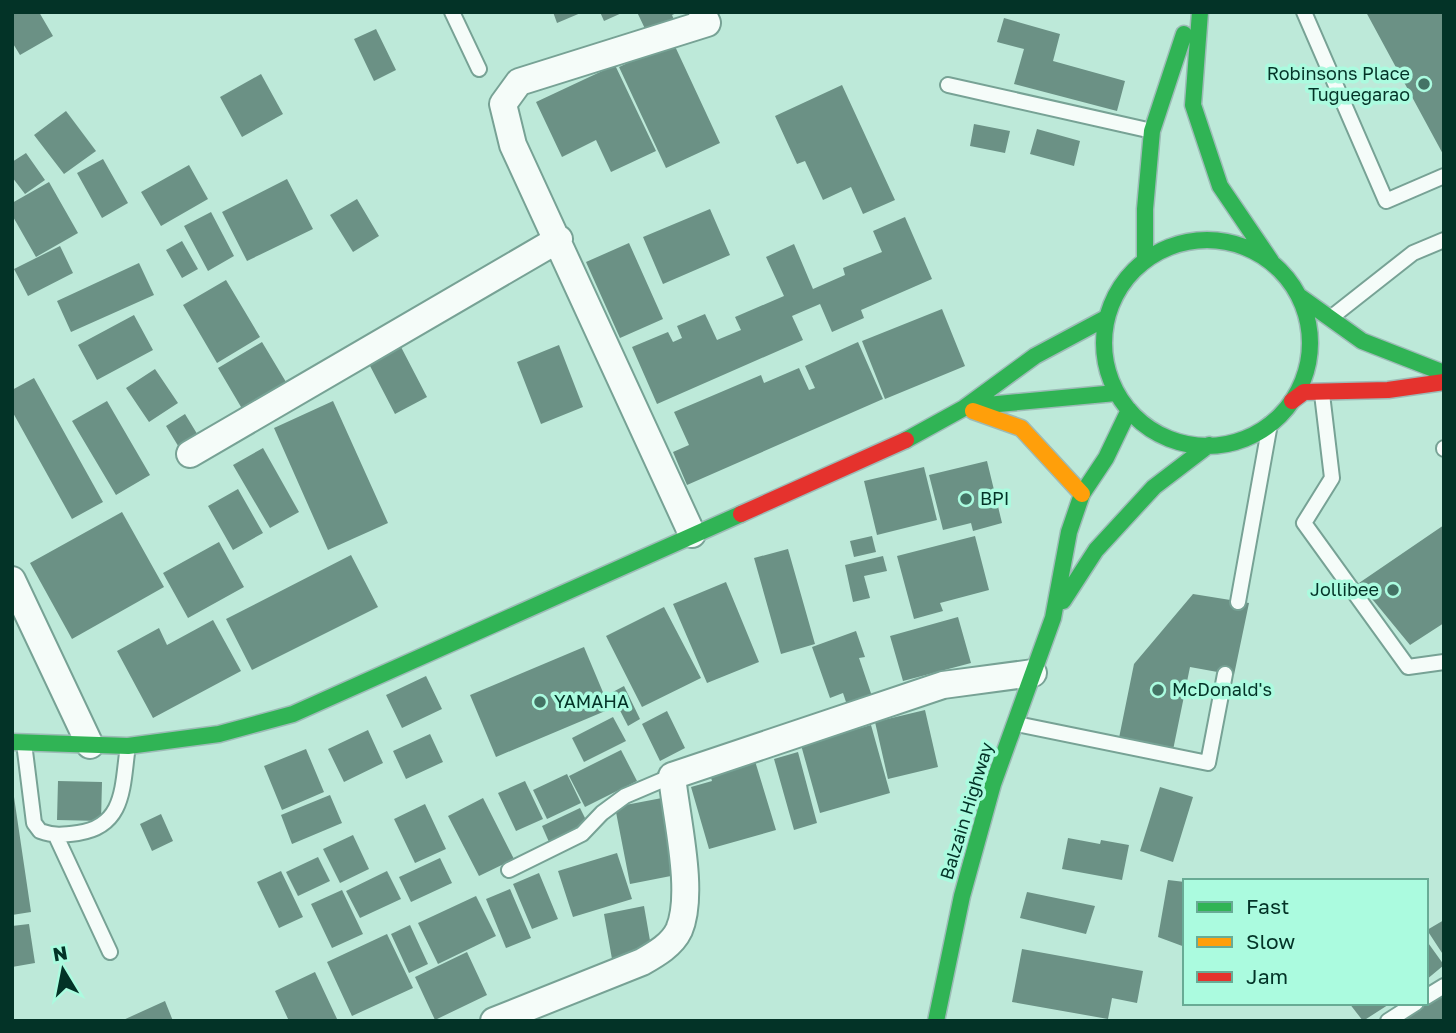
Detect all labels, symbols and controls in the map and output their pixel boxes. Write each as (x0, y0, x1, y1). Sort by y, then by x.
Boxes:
place label: Robinsons Place Tuguegarao (1267, 62, 1410, 105)
marker: Robinsons Place Tuguegarao (1416, 76, 1432, 92)
place label: BPI (980, 487, 1010, 509)
marker: BPI (958, 491, 974, 507)
place label: Jollibee (1310, 578, 1379, 600)
marker: Jollibee (1385, 582, 1401, 598)
place label: McDonald's (1172, 678, 1272, 700)
marker: McDonald's (1150, 682, 1166, 698)
place label: YAMAHA (554, 690, 629, 712)
marker: YAMAHA (532, 694, 548, 710)
street label: Balzain Highway (935, 739, 997, 882)
legend (1183, 879, 1428, 1005)
text: Fast (1246, 893, 1289, 919)
text: Slow (1246, 928, 1295, 954)
north arrow (28, 935, 98, 1005)
text: N (51, 940, 69, 965)
text: Jam (1246, 963, 1288, 989)

